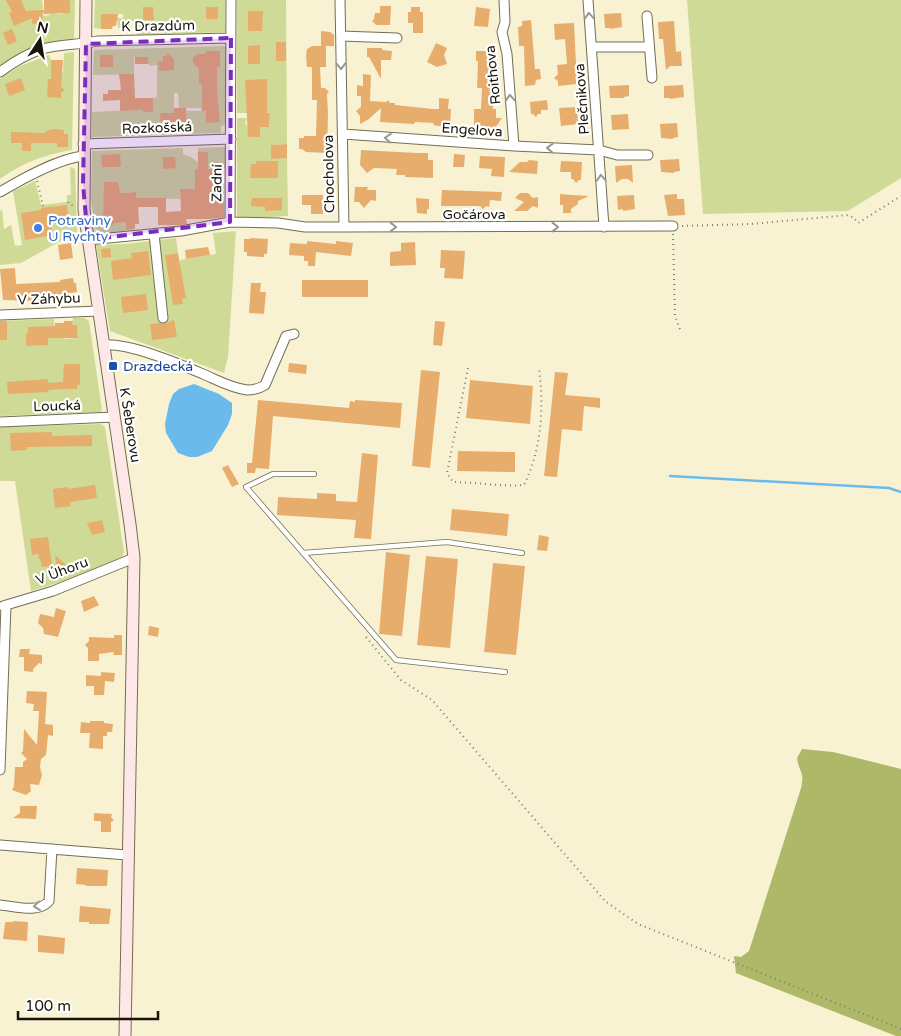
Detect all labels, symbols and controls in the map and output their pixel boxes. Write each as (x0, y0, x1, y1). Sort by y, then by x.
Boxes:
one-way arrow (584, 12, 595, 20)
north arrow (15, 15, 65, 65)
street label: K Drazdům (121, 17, 195, 35)
text: N (35, 18, 50, 37)
street label: Roithova (481, 45, 505, 105)
one-way arrow (336, 62, 346, 70)
street label: Plečnikova (571, 63, 593, 135)
one-way arrow (505, 94, 516, 102)
street label: Rozkošská (122, 118, 192, 138)
street label: Engelova (441, 119, 503, 141)
one-way arrow (384, 132, 392, 143)
street label: Chocholova (320, 135, 338, 213)
one-way arrow (546, 143, 554, 153)
street label: Zadní (208, 164, 226, 202)
one-way arrow (595, 174, 606, 182)
street label: Gočárova (442, 206, 506, 223)
place label: Potraviny U Rychty (48, 212, 111, 245)
marker: Potraviny U Rychty (32, 222, 44, 234)
one-way arrow (390, 222, 397, 232)
one-way arrow (552, 222, 560, 232)
street label: V Záhybu (17, 289, 81, 309)
place label: Drazdecká (123, 358, 193, 375)
marker: Drazdecká (107, 360, 119, 372)
street label: K Šeberovu (116, 386, 144, 464)
street label: Loucká (33, 397, 81, 415)
street label: V Úhoru (33, 553, 91, 589)
one-way arrow (33, 900, 41, 911)
scale bar (18, 988, 158, 1020)
text: 100 m (25, 997, 71, 1015)

